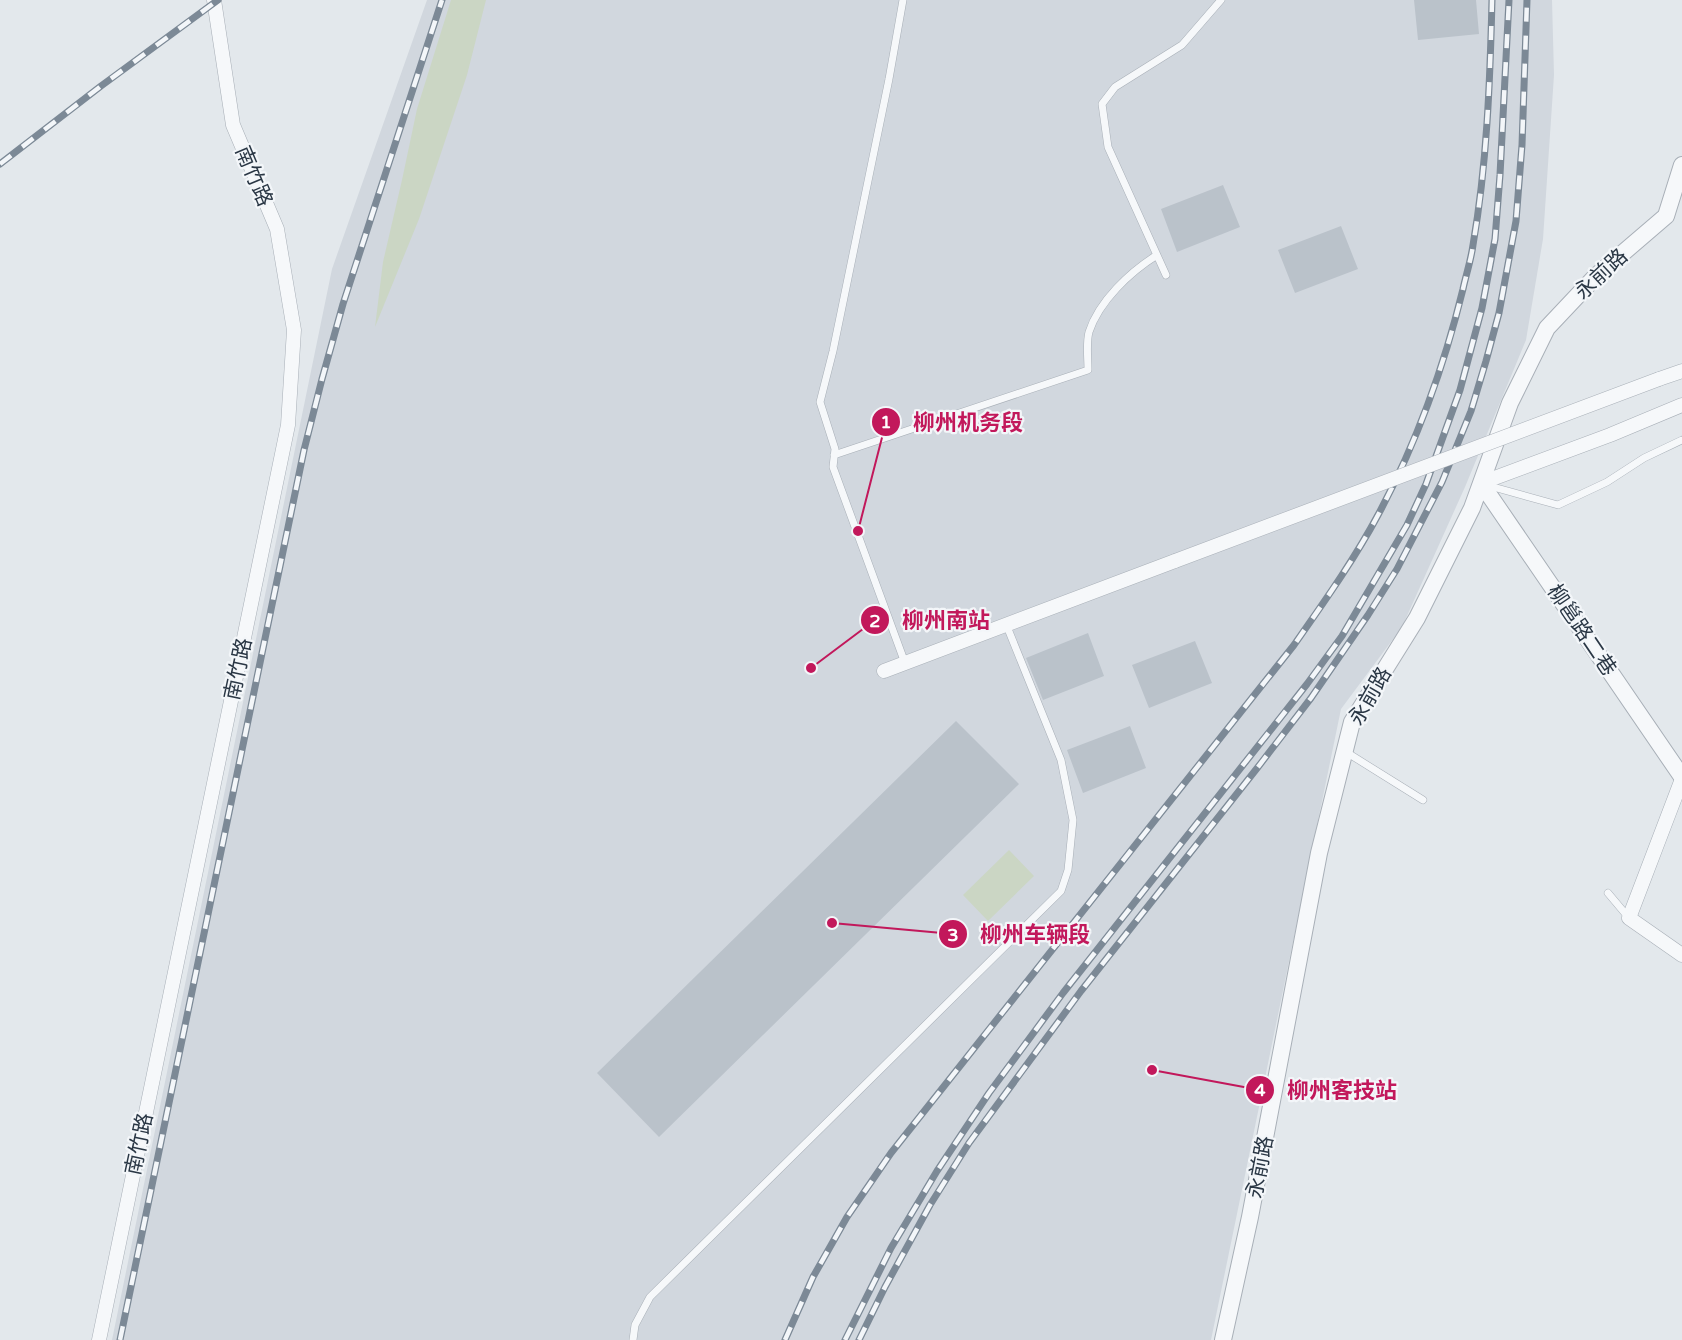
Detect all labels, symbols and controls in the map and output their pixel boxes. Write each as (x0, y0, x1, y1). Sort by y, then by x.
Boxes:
street label: 南竹路 (230, 142, 277, 210)
street label: 永前路 (1570, 244, 1633, 305)
callout: 柳州机务段 (871, 402, 1035, 442)
text: 柳州机务段 (913, 410, 1023, 436)
text: 1 (880, 411, 892, 433)
street label: 柳邕路二巷 (1542, 580, 1621, 681)
callout: 柳州南站 (860, 600, 1002, 640)
text: 柳州南站 (902, 608, 990, 634)
text: 2 (869, 610, 881, 632)
street label: 南竹路 (220, 636, 257, 703)
street label: 永前路 (1344, 663, 1397, 730)
callout: 柳州车辆段 (938, 914, 1102, 954)
text: 柳州车辆段 (980, 922, 1090, 948)
text: 3 (947, 924, 959, 946)
callout: 柳州客技站 (1245, 1070, 1409, 1110)
text: 柳州客技站 (1287, 1078, 1397, 1104)
text: 4 (1254, 1079, 1266, 1101)
street label: 南竹路 (121, 1111, 158, 1178)
street label: 永前路 (1242, 1134, 1279, 1200)

